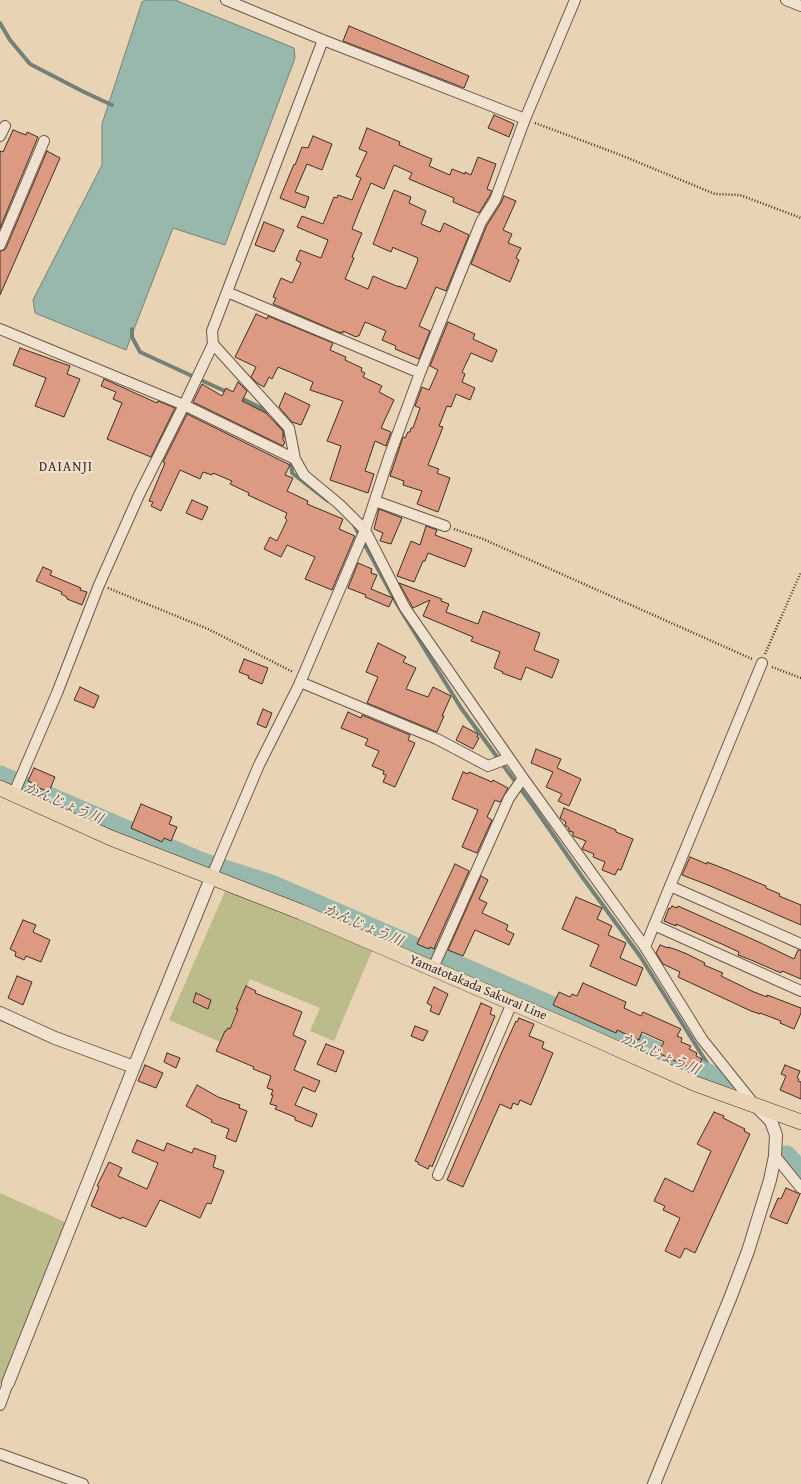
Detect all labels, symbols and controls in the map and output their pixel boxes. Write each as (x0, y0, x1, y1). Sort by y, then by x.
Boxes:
district label: DAIANJI (39, 459, 93, 475)
water label: かんじょう川 (21, 780, 105, 828)
water label: かんじょう川 (321, 902, 405, 950)
street label: Yamatotakada Sakurai Line (407, 952, 549, 1024)
water label: かんじょう川 (618, 1031, 702, 1079)

